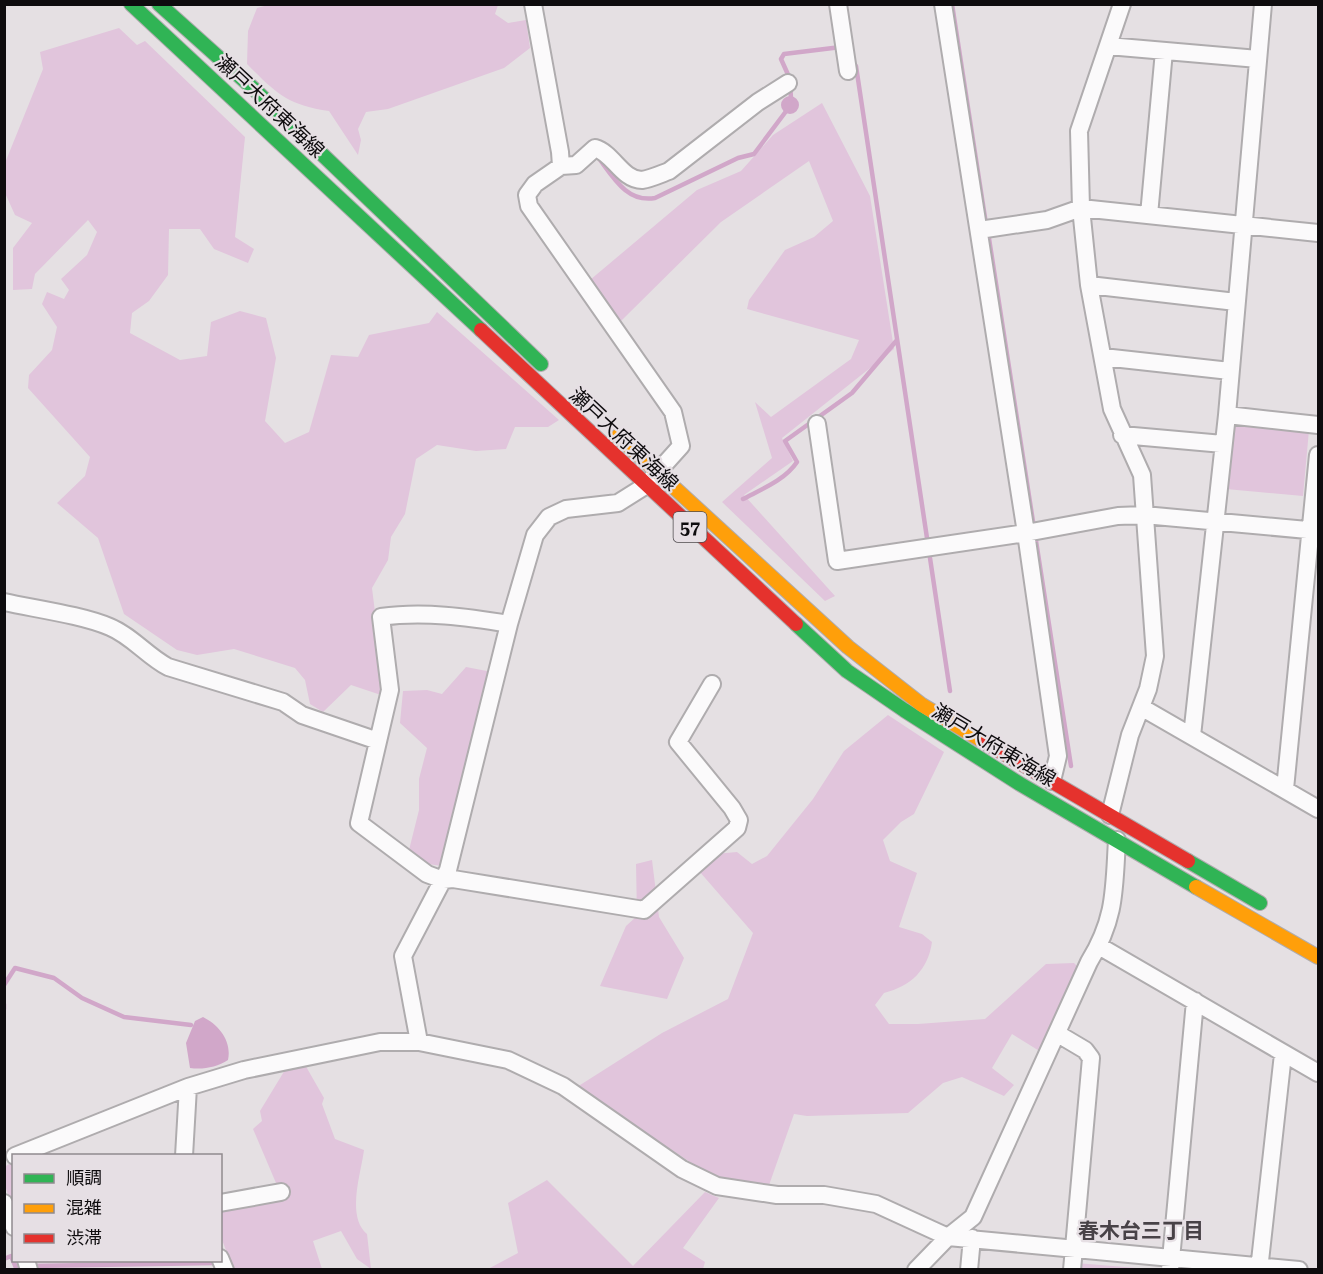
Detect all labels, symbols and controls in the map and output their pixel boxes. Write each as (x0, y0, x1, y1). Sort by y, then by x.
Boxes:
street label: 瀬戸大府東海線 (211, 49, 329, 163)
street label: 瀬戸大府東海線 (565, 382, 683, 496)
road number: 57 (674, 512, 706, 542)
street label: 瀬戸大府東海線 (928, 699, 1060, 791)
legend (12, 1154, 222, 1262)
text: 順調 (66, 1167, 102, 1188)
text: 混雑 (66, 1197, 102, 1218)
district label: 春木台三丁目 (1078, 1219, 1204, 1243)
text: 渋滞 (66, 1227, 102, 1248)

